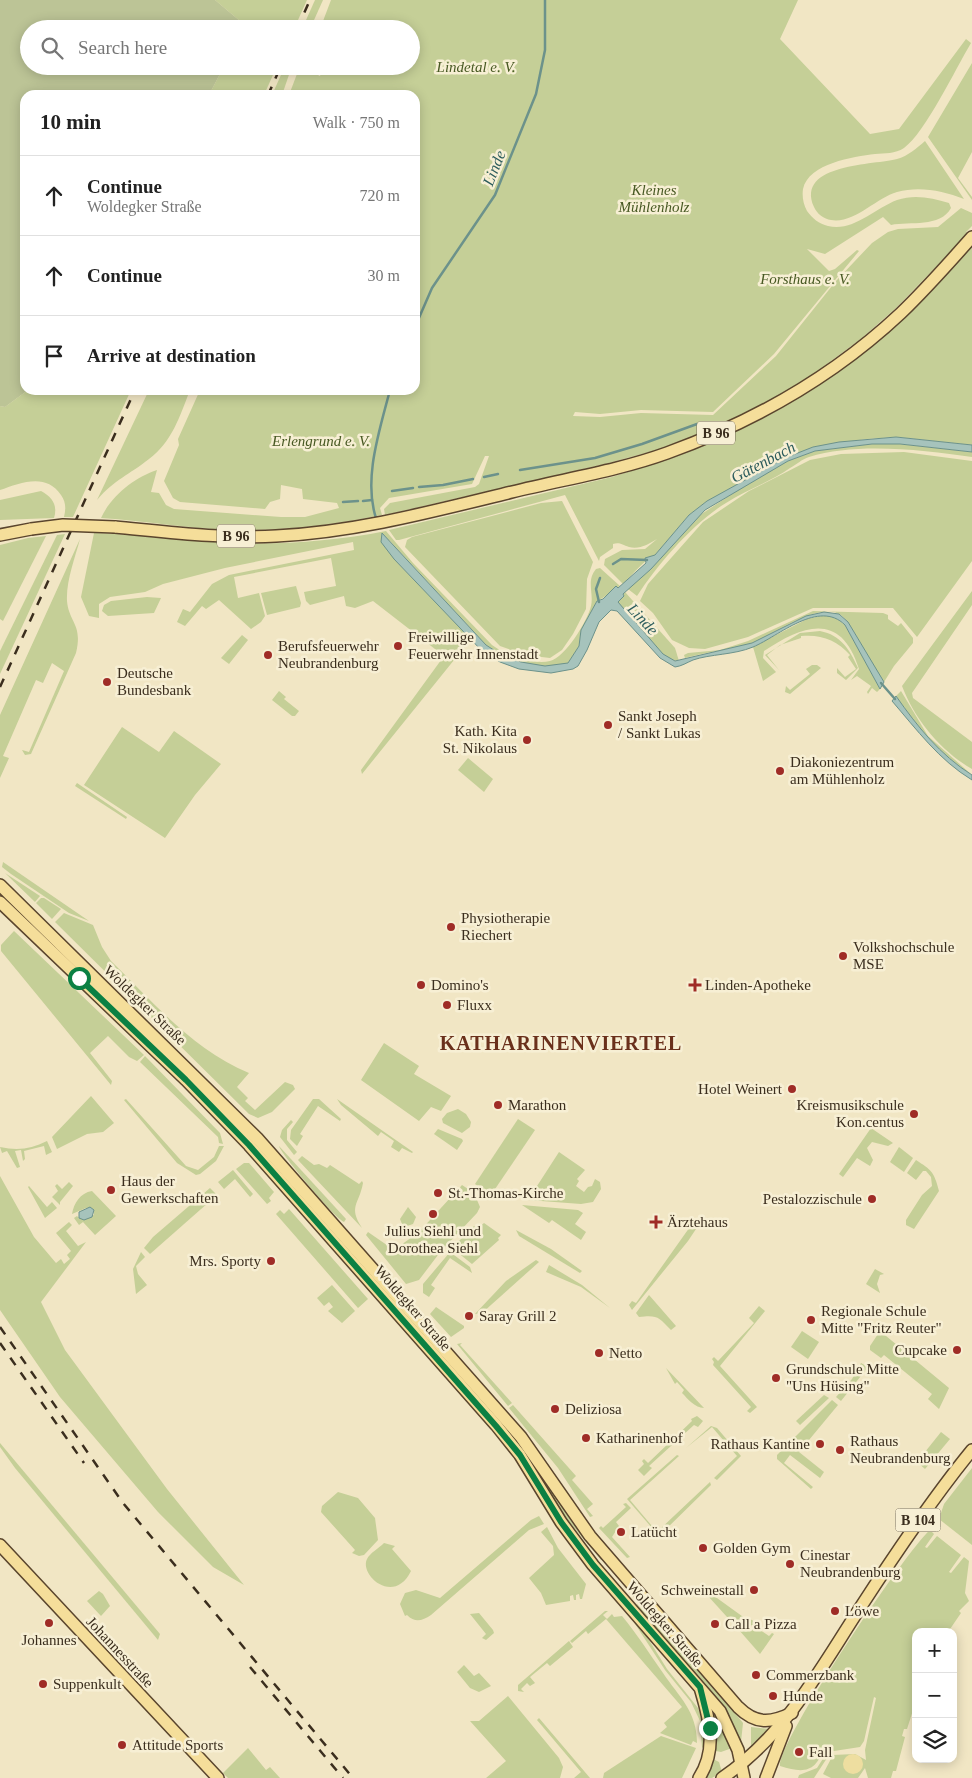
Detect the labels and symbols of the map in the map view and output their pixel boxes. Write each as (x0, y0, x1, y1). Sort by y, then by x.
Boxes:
park label: Lindetal e. V. (436, 59, 515, 75)
water label: Linde (479, 148, 509, 189)
park label: Kleines Mühlenholz (618, 182, 690, 215)
park label: Forsthaus e. V. (759, 271, 850, 287)
road number: B 96 (697, 422, 735, 444)
park label: Erlengrund e. V. (271, 433, 370, 449)
water label: Gätenbach (728, 438, 798, 486)
road number: B 96 (217, 524, 255, 548)
water label: Linde (624, 599, 662, 638)
place label: Freiwillige Feuerwehr Innenstadt (408, 629, 539, 662)
place label: Berufsfeuerwehr Neubrandenburg (278, 638, 379, 671)
marker: Freiwillige Feuerwehr Innenstadt (392, 640, 404, 652)
marker: Berufsfeuerwehr Neubrandenburg (262, 649, 274, 661)
place label: Deutsche Bundesbank (117, 665, 192, 698)
marker: Deutsche Bundesbank (101, 676, 113, 688)
place label: Sankt Joseph / Sankt Lukas (618, 708, 701, 741)
marker: Sankt Joseph / Sankt Lukas (602, 719, 614, 731)
place label: Kath. Kita St. Nikolaus (443, 723, 517, 756)
marker: Kath. Kita St. Nikolaus (521, 734, 533, 746)
place label: Diakoniezentrum am Mühlenholz (790, 754, 894, 787)
marker: Diakoniezentrum am Mühlenholz (774, 765, 786, 777)
place label: Physiotherapie Riechert (461, 910, 550, 943)
marker: Physiotherapie Riechert (445, 921, 457, 933)
place label: Volkshochschule MSE (853, 939, 955, 972)
marker: Volkshochschule MSE (837, 950, 849, 962)
street label: Woldegker Straße (101, 962, 189, 1048)
route start (68, 967, 91, 990)
place label: Domino's (431, 977, 489, 993)
place label: Linden-Apotheke (705, 977, 811, 993)
marker: Domino's (415, 979, 427, 991)
marker: Linden-Apotheke (689, 979, 701, 991)
place label: Fluxx (457, 997, 493, 1013)
marker: Fluxx (441, 999, 453, 1011)
district label: KATHARINENVIERTEL (440, 1032, 682, 1054)
place label: Hotel Weinert (698, 1081, 783, 1097)
marker: Hotel Weinert (786, 1083, 798, 1095)
place label: Marathon (508, 1097, 567, 1113)
place label: Kreismusikschule Kon.centus (797, 1097, 904, 1130)
marker: Marathon (492, 1099, 504, 1111)
marker: Kreismusikschule Kon.centus (908, 1108, 920, 1120)
place label: Haus der Gewerkschaften (121, 1173, 219, 1206)
marker: Haus der Gewerkschaften (105, 1184, 117, 1196)
place label: St.-Thomas-Kirche (448, 1185, 564, 1201)
marker: St.-Thomas-Kirche (432, 1187, 444, 1199)
place label: Pestalozzischule (763, 1191, 862, 1207)
marker: Pestalozzischule (866, 1193, 878, 1205)
marker: Julius Siehl und Dorothea Siehl (427, 1208, 439, 1220)
place label: Ärztehaus (667, 1214, 728, 1230)
marker: Ärztehaus (649, 1215, 663, 1229)
place label: Julius Siehl und Dorothea Siehl (385, 1223, 481, 1256)
place label: Mrs. Sporty (189, 1253, 261, 1269)
marker: Mrs. Sporty (265, 1255, 277, 1267)
street label: Woldegker Straße (372, 1262, 455, 1354)
place label: Regionale Schule Mitte "Fritz Reuter" (821, 1303, 942, 1336)
place label: Saray Grill 2 (479, 1308, 556, 1324)
marker: Saray Grill 2 (463, 1310, 475, 1322)
marker: Regionale Schule Mitte "Fritz Reuter" (805, 1314, 817, 1326)
place label: Cupcake (895, 1342, 947, 1358)
marker: Cupcake (951, 1344, 963, 1356)
place label: Netto (609, 1345, 642, 1361)
marker: Netto (593, 1347, 605, 1359)
place label: Grundschule Mitte "Uns Hüsing" (786, 1361, 899, 1394)
marker: Grundschule Mitte "Uns Hüsing" (770, 1372, 782, 1384)
place label: Deliziosa (565, 1401, 622, 1417)
marker: Deliziosa (549, 1403, 561, 1415)
place label: Katharinenhof (596, 1430, 683, 1446)
marker: Katharinenhof (580, 1432, 592, 1444)
place label: Rathaus Neubrandenburg (850, 1433, 951, 1466)
place label: Rathaus Kantine (710, 1436, 810, 1452)
marker: Rathaus Kantine (814, 1438, 826, 1450)
marker: Rathaus Neubrandenburg (834, 1444, 846, 1456)
road number: B 104 (896, 1508, 940, 1532)
place label: Latücht (631, 1524, 678, 1540)
marker: Latücht (615, 1526, 627, 1538)
place label: Golden Gym (713, 1540, 791, 1556)
marker: Golden Gym (697, 1542, 709, 1554)
place label: Cinestar Neubrandenburg (800, 1547, 901, 1580)
marker: Cinestar Neubrandenburg (784, 1558, 796, 1570)
street label: Woldegker Straße (624, 1578, 707, 1670)
place label: Schweinestall (661, 1582, 744, 1598)
marker: Schweinestall (748, 1584, 760, 1596)
place label: Löwe (845, 1603, 879, 1619)
marker: Löwe (829, 1605, 841, 1617)
street label: Johannesstraße (83, 1613, 157, 1691)
place label: Call a Pizza (725, 1616, 797, 1632)
marker: Johannes (43, 1617, 55, 1629)
marker: Call a Pizza (709, 1618, 721, 1630)
place label: Johannes (22, 1632, 77, 1648)
place label: Commerzbank (766, 1667, 855, 1683)
marker: Commerzbank (750, 1669, 762, 1681)
place label: Suppenkult (53, 1676, 122, 1692)
marker: Suppenkult (37, 1678, 49, 1690)
place label: Hunde (783, 1688, 823, 1704)
marker: Hunde (767, 1690, 779, 1702)
route end (699, 1717, 722, 1740)
place label: Attitude Sports (132, 1737, 223, 1753)
marker: Attitude Sports (116, 1739, 128, 1751)
place label: Fall (809, 1744, 832, 1760)
marker: Fall (793, 1746, 805, 1758)

